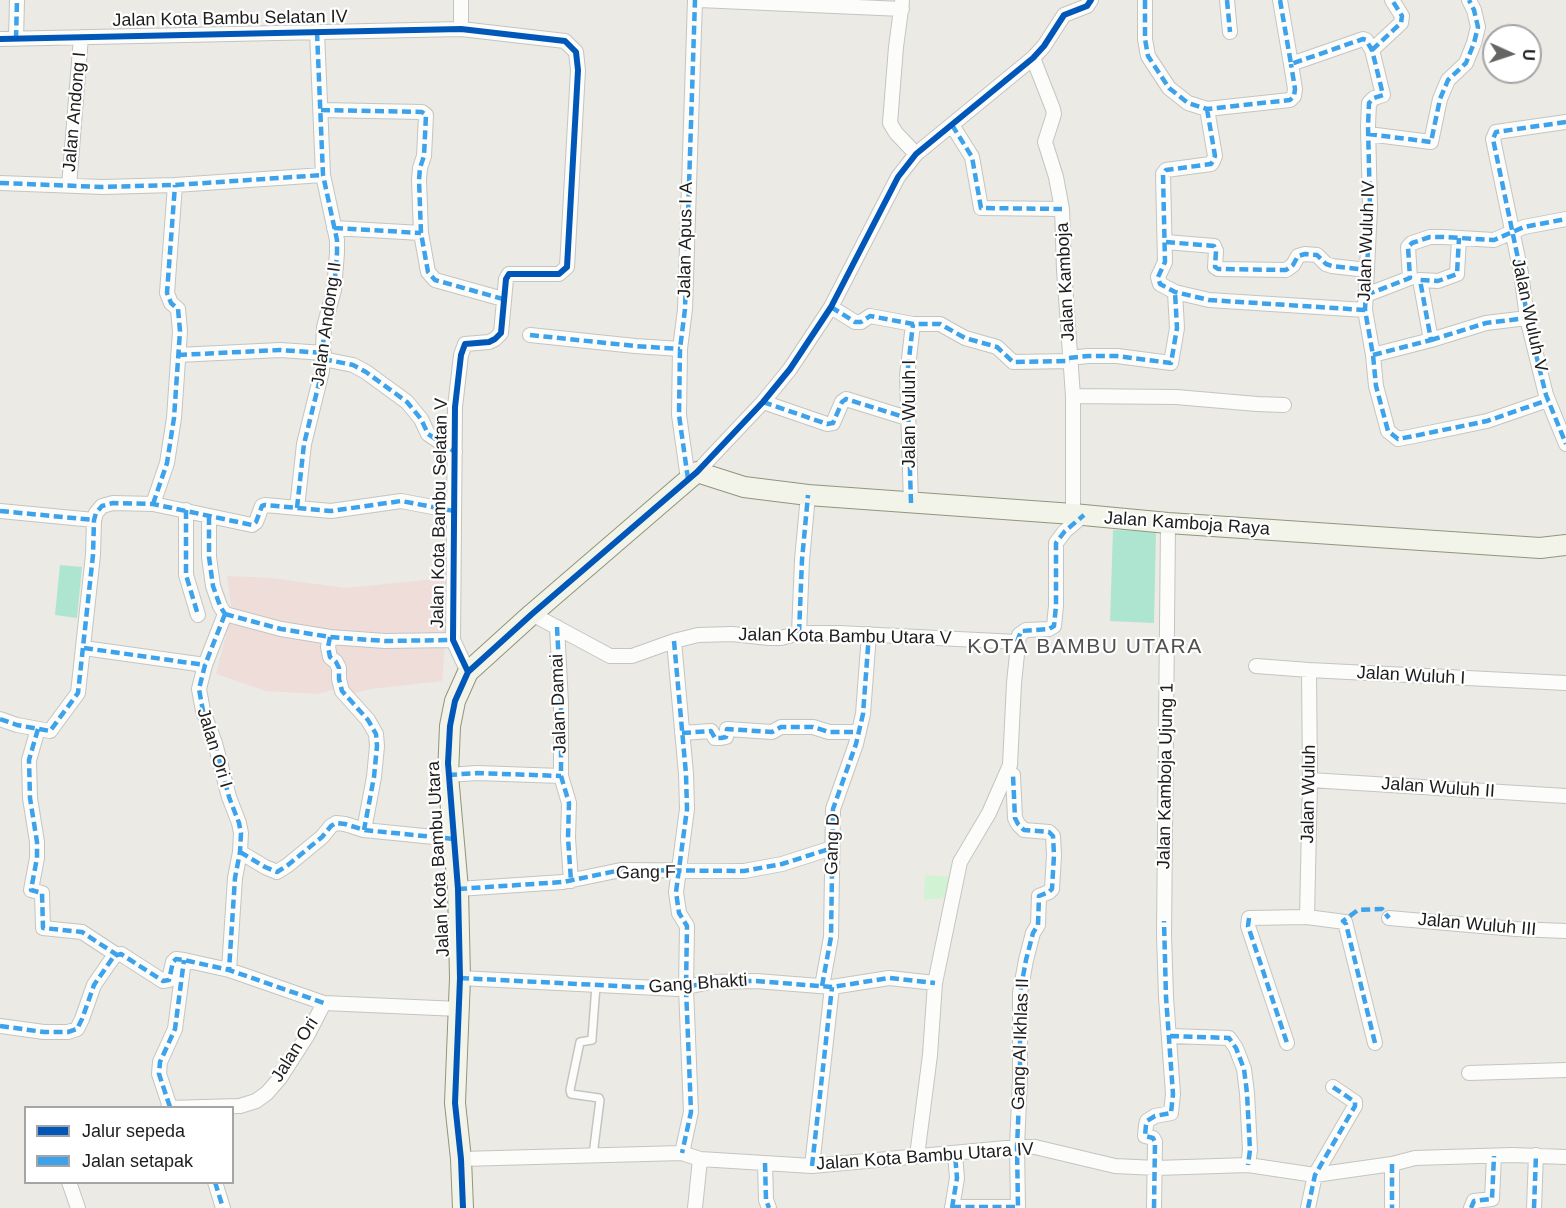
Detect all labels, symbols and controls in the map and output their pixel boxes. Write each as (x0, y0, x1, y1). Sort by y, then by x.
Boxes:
street label: Jalan Kota Bambu Selatan IV (112, 6, 348, 32)
north arrow (1482, 24, 1542, 84)
text: U (1520, 49, 1537, 61)
street label: Jalan Andong I (59, 51, 91, 173)
street label: Jalan Wuluh IV (1354, 180, 1380, 302)
street label: Jalan Apus I A (674, 182, 698, 298)
street label: Jalan Kamboja (1052, 222, 1080, 342)
street label: Jalan Wuluh V (1506, 256, 1552, 374)
street label: Jalan Andong II (308, 261, 346, 387)
street label: Jalan Wuluh I (899, 360, 921, 468)
street label: Jalan Kota Bambu Selatan V (427, 398, 453, 628)
street label: Jalan Kamboja Raya (1103, 507, 1271, 541)
street label: Jalan Kota Bambu Utara V (738, 624, 952, 650)
district label: KOTA BAMBU UTARA (967, 634, 1203, 660)
street label: Jalan Damai (546, 654, 572, 754)
street label: Jalan Wuluh I (1356, 662, 1466, 690)
street label: Jalan Kamboja Ujung 1 (1154, 683, 1178, 869)
street label: Jalan Ori I (192, 706, 236, 790)
street label: Jalan Wuluh (1297, 744, 1321, 844)
street label: Jalan Kota Bambu Utara (423, 761, 455, 957)
street label: Jalan Wuluh II (1381, 773, 1495, 803)
street label: Gang D (821, 813, 845, 875)
street label: Gang F (616, 862, 676, 884)
street label: Jalan Wuluh III (1417, 909, 1537, 941)
street label: Gang Bhakti (648, 970, 748, 998)
street label: Gang Al Ikhlas II (1008, 978, 1034, 1110)
street label: Jalan Ori (267, 1014, 323, 1086)
legend (24, 1106, 234, 1184)
text: Jalur sepeda (82, 1121, 185, 1141)
street label: Jalan Kota Bambu Utara IV (815, 1139, 1035, 1175)
text: Jalan setapak (82, 1151, 193, 1171)

